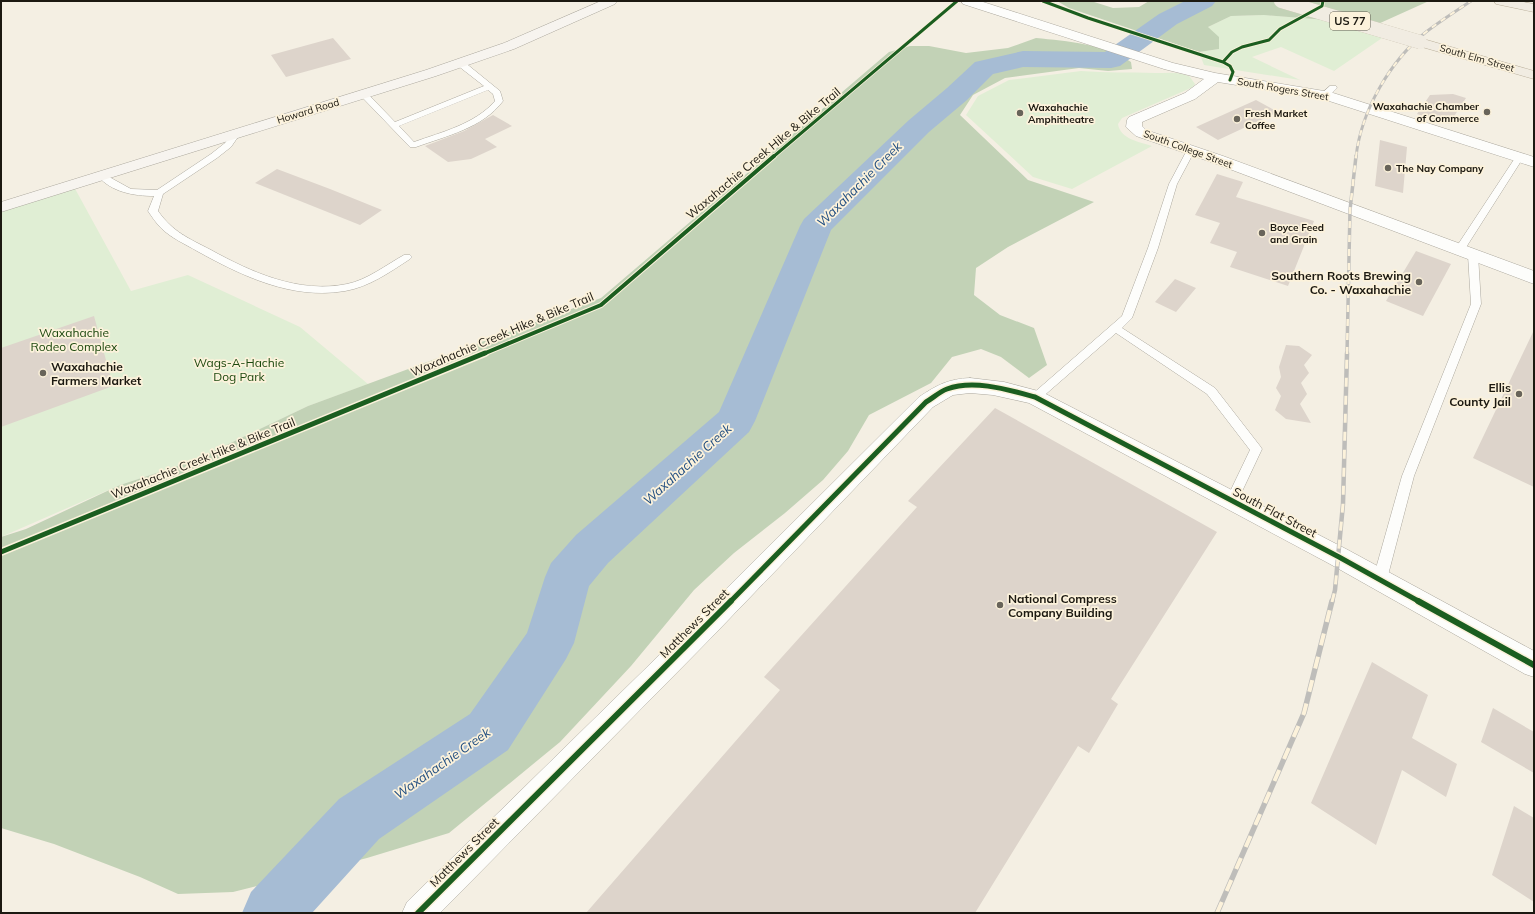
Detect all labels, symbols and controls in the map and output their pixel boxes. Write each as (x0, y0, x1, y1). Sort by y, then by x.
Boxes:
road number: US 77 (1330, 12, 1370, 30)
street label: South Elm Street (1438, 41, 1516, 75)
street label: South Rogers Street (1236, 75, 1330, 104)
street label: Waxahachie Creek Hike & Bike Trail (683, 84, 843, 222)
street label: Howard Road (275, 95, 341, 127)
place label: Waxahachie Chamber of Commerce (1373, 100, 1480, 125)
place label: Waxahachie Amphitheatre (1028, 101, 1094, 126)
place label: Fresh Market Coffee (1245, 107, 1307, 132)
marker: Waxahachie Chamber of Commerce (1482, 107, 1492, 117)
marker: Waxahachie Amphitheatre (1015, 108, 1025, 118)
marker: Fresh Market Coffee (1232, 114, 1242, 124)
street label: South College Street (1142, 127, 1235, 171)
water label: Waxahachie Creek (813, 138, 905, 230)
place label: The Nay Company (1396, 162, 1484, 175)
marker: The Nay Company (1383, 163, 1393, 173)
place label: Boyce Feed and Grain (1270, 221, 1324, 246)
marker: Boyce Feed and Grain (1257, 228, 1267, 238)
place label: Southern Roots Brewing Co. - Waxahachie (1271, 268, 1411, 297)
marker: Southern Roots Brewing Co. - Waxahachie (1414, 277, 1424, 287)
street label: Waxahachie Creek Hike & Bike Trail (408, 289, 596, 379)
park label: Waxahachie Rodeo Complex (31, 325, 118, 354)
park label: Wags-A-Hachie Dog Park (194, 355, 284, 384)
place label: Waxahachie Farmers Market (51, 359, 142, 388)
marker: Waxahachie Farmers Market (38, 368, 48, 378)
place label: Ellis County Jail (1449, 380, 1511, 409)
marker: Ellis County Jail (1514, 389, 1524, 399)
street label: Waxahachie Creek Hike & Bike Trail (109, 414, 297, 502)
water label: Waxahachie Creek (639, 420, 735, 508)
street label: South Flat Street (1230, 484, 1320, 540)
street label: Matthews Street (656, 585, 732, 661)
place label: National Compress Company Building (1008, 591, 1117, 620)
marker: National Compress Company Building (995, 600, 1005, 610)
water label: Waxahachie Creek (391, 724, 493, 802)
street label: Matthews Street (426, 814, 502, 890)

